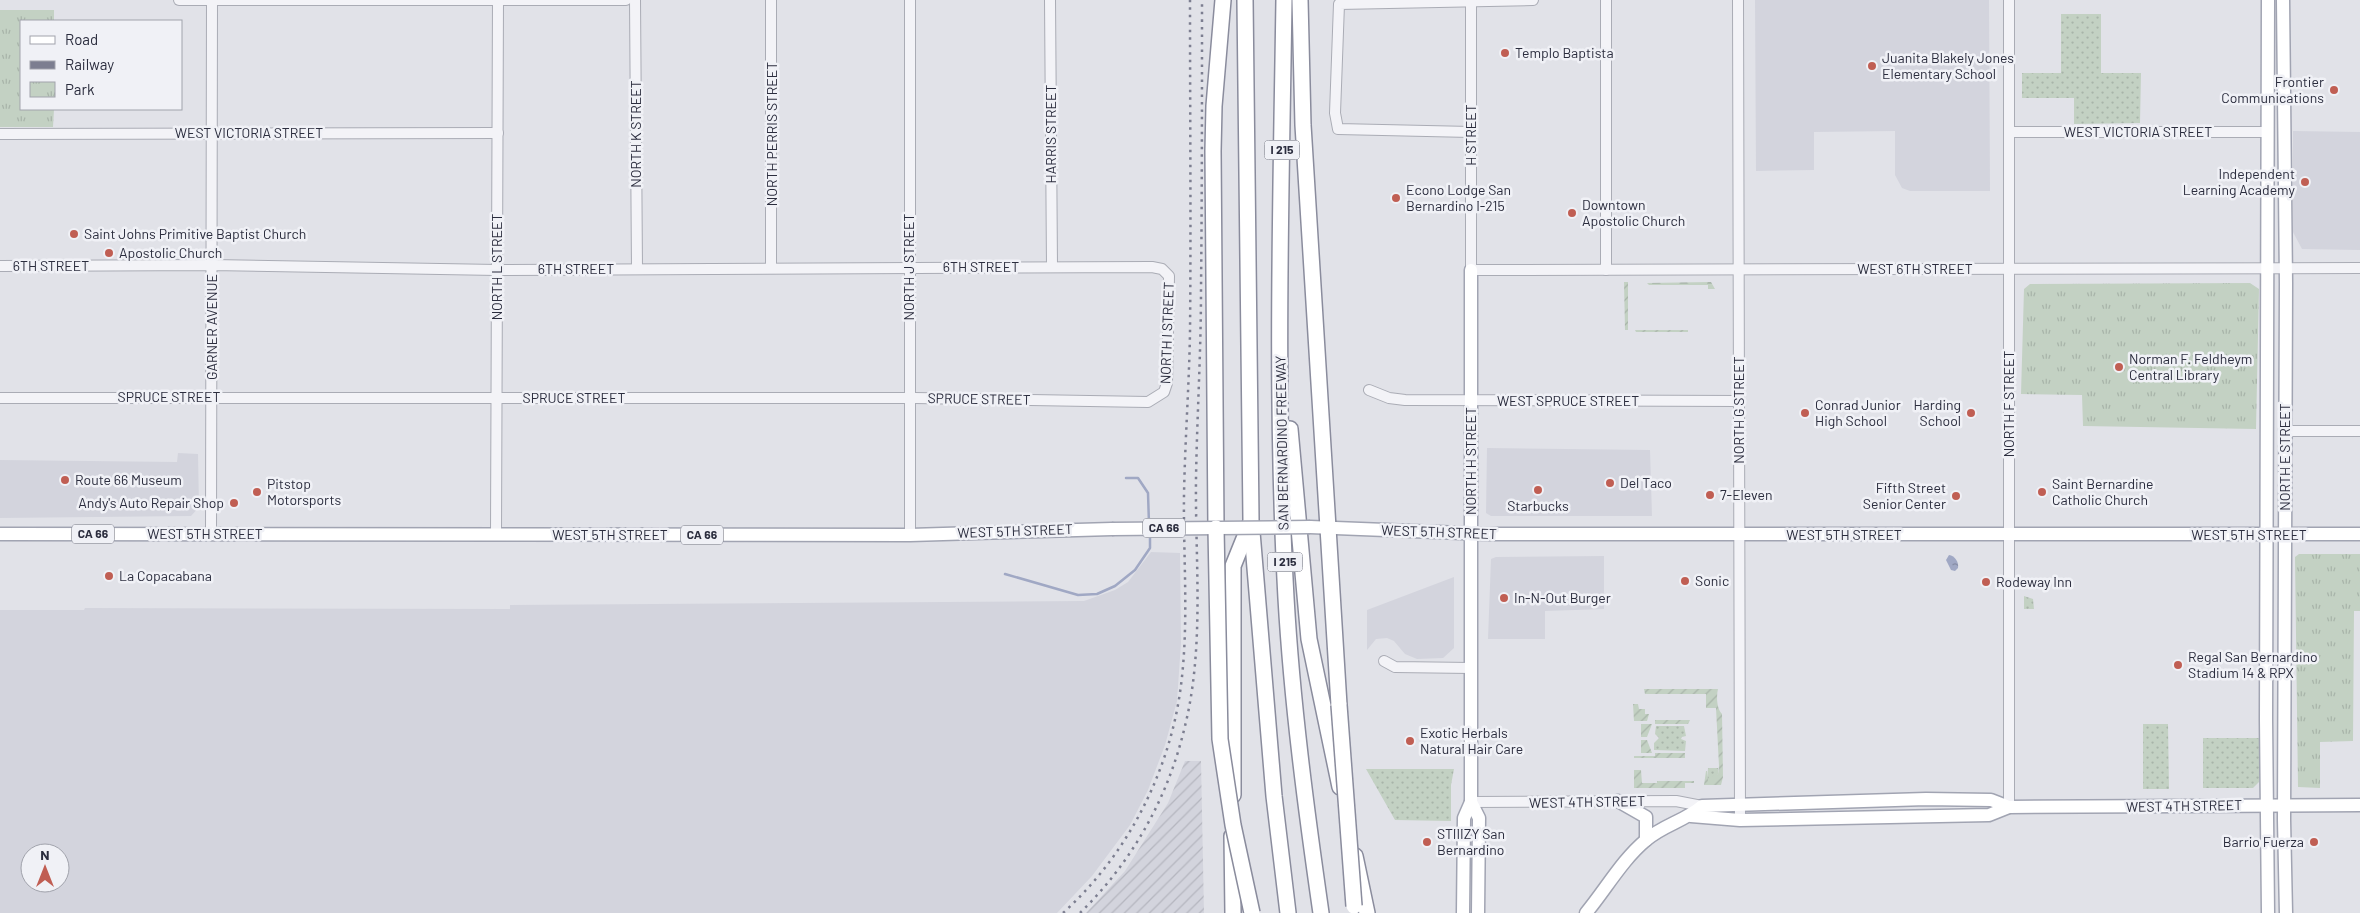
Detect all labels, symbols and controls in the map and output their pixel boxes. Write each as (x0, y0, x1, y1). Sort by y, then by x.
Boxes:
legend (20, 20, 182, 110)
text: Road (65, 30, 98, 48)
place label: Templo Baptista (1515, 44, 1614, 61)
marker: Templo Baptista (1499, 47, 1511, 59)
place label: Juanita Blakely Jones Elementary School (1882, 49, 2014, 82)
text: Railway (65, 55, 114, 73)
marker: Juanita Blakely Jones Elementary School (1866, 60, 1878, 72)
street label: NORTH PERRIS STREET (763, 62, 780, 206)
place label: Frontier Communications (2221, 73, 2324, 106)
text: Park (65, 80, 95, 98)
street label: NORTH K STREET (627, 80, 644, 188)
marker: Frontier Communications (2328, 84, 2340, 96)
street label: HARRIS STREET (1042, 85, 1059, 183)
street label: H STREET (1462, 104, 1479, 166)
street label: WEST VICTORIA STREET (2064, 123, 2212, 140)
street label: WEST VICTORIA STREET (175, 124, 323, 141)
road number: I 215 (1264, 140, 1300, 160)
place label: Independent Learning Academy (2183, 165, 2296, 198)
marker: Independent Learning Academy (2299, 176, 2311, 188)
place label: Econo Lodge San Bernardino I-215 (1406, 181, 1511, 214)
marker: Econo Lodge San Bernardino I-215 (1390, 192, 1402, 204)
place label: Downtown Apostolic Church (1582, 196, 1685, 229)
marker: Downtown Apostolic Church (1566, 207, 1578, 219)
street label: NORTH L STREET (488, 214, 505, 320)
street label: NORTH J STREET (900, 214, 917, 320)
place label: Saint Johns Primitive Baptist Church (84, 225, 306, 242)
marker: Saint Johns Primitive Baptist Church (68, 228, 80, 240)
place label: Apostolic Church (119, 244, 222, 261)
marker: Apostolic Church (103, 247, 115, 259)
street label: 6TH STREET (13, 257, 89, 274)
street label: 6TH STREET (943, 258, 1019, 275)
street label: 6TH STREET (538, 260, 614, 277)
street label: WEST 6TH STREET (1857, 260, 1973, 277)
street label: GARNER AVENUE (203, 274, 220, 380)
street label: NORTH I STREET (1156, 281, 1177, 384)
place label: Norman F. Feldheym Central Library (2129, 350, 2252, 383)
street label: NORTH F STREET (2000, 351, 2017, 457)
street label: SAN BERNARDINO FREEWAY (1271, 356, 1292, 530)
street label: NORTH G STREET (1730, 356, 1747, 464)
marker: Norman F. Feldheym Central Library (2113, 361, 2125, 373)
street label: SPRUCE STREET (118, 388, 221, 405)
street label: SPRUCE STREET (523, 389, 626, 406)
street label: SPRUCE STREET (927, 389, 1031, 408)
street label: WEST SPRUCE STREET (1497, 392, 1639, 409)
place label: Conrad Junior High School (1815, 396, 1901, 429)
place label: Harding School (1913, 396, 1961, 429)
street label: NORTH E STREET (2276, 403, 2293, 511)
street label: NORTH H STREET (1462, 407, 1479, 515)
marker: Conrad Junior High School (1799, 407, 1811, 419)
marker: Harding School (1965, 407, 1977, 419)
place label: Route 66 Museum (75, 471, 182, 488)
marker: Route 66 Museum (59, 474, 71, 486)
place label: Del Taco (1620, 474, 1672, 491)
place label: Pitstop Motorsports (267, 475, 342, 508)
place label: Saint Bernardine Catholic Church (2052, 475, 2154, 508)
marker: Del Taco (1604, 477, 1616, 489)
place label: Fifth Street Senior Center (1863, 479, 1946, 512)
marker: Starbucks (1532, 484, 1544, 496)
marker: Pitstop Motorsports (251, 486, 263, 498)
place label: 7-Eleven (1720, 486, 1773, 503)
marker: Saint Bernardine Catholic Church (2036, 486, 2048, 498)
marker: 7-Eleven (1704, 489, 1716, 501)
marker: Fifth Street Senior Center (1950, 490, 1962, 502)
place label: Andy's Auto Repair Shop (78, 494, 224, 511)
marker: Andy's Auto Repair Shop (228, 497, 240, 509)
place label: Starbucks (1507, 497, 1569, 514)
road number: CA 66 (1143, 518, 1185, 538)
street label: WEST 5TH STREET (957, 520, 1073, 541)
street label: WEST 5TH STREET (1381, 521, 1497, 542)
road number: CA 66 (72, 524, 114, 544)
street label: WEST 5TH STREET (147, 525, 263, 542)
street label: WEST 5TH STREET (552, 526, 668, 543)
road number: CA 66 (681, 526, 723, 544)
street label: WEST 5TH STREET (1786, 526, 1902, 543)
street label: WEST 5TH STREET (2191, 526, 2307, 543)
road number: I 215 (1268, 552, 1302, 572)
place label: La Copacabana (119, 567, 212, 584)
marker: La Copacabana (103, 570, 115, 582)
place label: Sonic (1695, 572, 1729, 589)
place label: Rodeway Inn (1996, 573, 2072, 590)
marker: Sonic (1679, 575, 1691, 587)
marker: Rodeway Inn (1980, 576, 1992, 588)
place label: In-N-Out Burger (1514, 589, 1611, 606)
marker: In-N-Out Burger (1498, 592, 1510, 604)
place label: Regal San Bernardino Stadium 14 & RPX (2188, 648, 2318, 681)
marker: Regal San Bernardino Stadium 14 & RPX (2172, 659, 2184, 671)
place label: Exotic Herbals Natural Hair Care (1420, 724, 1523, 757)
marker: Exotic Herbals Natural Hair Care (1404, 735, 1416, 747)
street label: WEST 4TH STREET (1529, 792, 1645, 811)
street label: WEST 4TH STREET (2126, 796, 2242, 815)
place label: STIIIZY San Bernardino (1437, 825, 1505, 858)
place label: Barrio Fuerza (2223, 833, 2304, 850)
marker: STIIIZY San Bernardino (1421, 836, 1433, 848)
marker: Barrio Fuerza (2308, 836, 2320, 848)
north arrow (20, 843, 70, 893)
text: N (40, 846, 50, 863)

